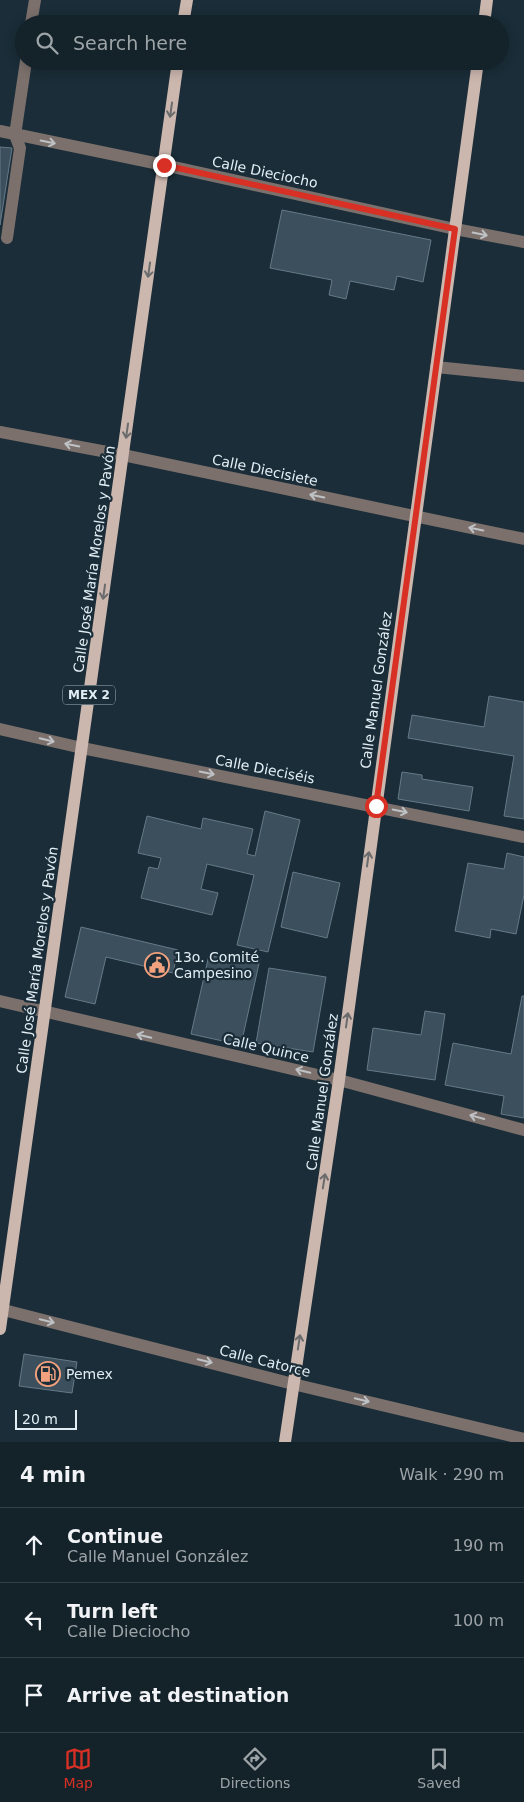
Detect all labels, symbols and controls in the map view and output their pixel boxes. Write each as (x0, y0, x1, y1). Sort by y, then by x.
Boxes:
search box (15, 15, 509, 70)
icon: search (33, 29, 61, 57)
text: Search here (73, 32, 187, 54)
one-way arrow (166, 101, 176, 117)
one-way arrow (39, 138, 55, 147)
street label: Calle Dieciocho (211, 153, 319, 191)
route end (153, 154, 176, 177)
one-way arrow (472, 230, 488, 240)
one-way arrow (144, 262, 154, 278)
one-way arrow (122, 423, 132, 439)
one-way arrow (65, 440, 81, 450)
street label: Calle José María Morelos y Pavón (70, 444, 118, 674)
street label: Calle Diecisiete (211, 451, 319, 489)
one-way arrow (310, 491, 326, 500)
one-way arrow (469, 524, 485, 534)
one-way arrow (99, 584, 109, 600)
street label: Calle Manuel González (357, 610, 395, 770)
road number: MEX 2 (63, 686, 115, 704)
one-way arrow (39, 736, 55, 745)
street label: Calle Dieciséis (214, 751, 316, 787)
one-way arrow (198, 768, 214, 778)
route start (365, 795, 388, 818)
one-way arrow (392, 807, 408, 816)
street label: Calle José María Morelos y Pavón (13, 845, 61, 1075)
one-way arrow (364, 852, 374, 868)
place label: 13o. Comité Campesino (174, 949, 259, 981)
public building icon: 13o. Comité Campesino (144, 952, 170, 978)
street label: Calle Manuel González (303, 1012, 341, 1172)
one-way arrow (342, 1013, 352, 1029)
one-way arrow (137, 1030, 153, 1040)
street label: Calle Quince (221, 1030, 311, 1066)
one-way arrow (295, 1066, 311, 1075)
one-way arrow (469, 1112, 485, 1121)
one-way arrow (319, 1174, 329, 1190)
one-way arrow (39, 1317, 55, 1326)
one-way arrow (295, 1334, 305, 1350)
street label: Calle Catorce (218, 1342, 312, 1380)
one-way arrow (196, 1357, 212, 1366)
fuel station icon: Pemex (35, 1361, 61, 1387)
place label: Pemex (66, 1366, 113, 1382)
one-way arrow (354, 1396, 370, 1406)
scale bar (15, 1407, 78, 1430)
text: 20 m (22, 1411, 58, 1427)
text: 4 min (20, 1463, 86, 1487)
text: Walk · 290 m (399, 1465, 504, 1484)
text: Continue (67, 1525, 163, 1547)
icon: ahead (20, 1531, 48, 1559)
text: 190 m (453, 1536, 504, 1555)
text: Calle Manuel González (67, 1547, 248, 1566)
text: Turn left (67, 1600, 158, 1622)
icon: left (20, 1606, 48, 1634)
text: 100 m (453, 1611, 504, 1630)
text: Calle Dieciocho (67, 1622, 190, 1641)
icon: arrive (20, 1681, 48, 1709)
text: Arrive at destination (67, 1684, 289, 1706)
tab: Map (63, 1745, 93, 1791)
tab: Directions (220, 1745, 290, 1791)
tab: Saved (417, 1745, 461, 1791)

